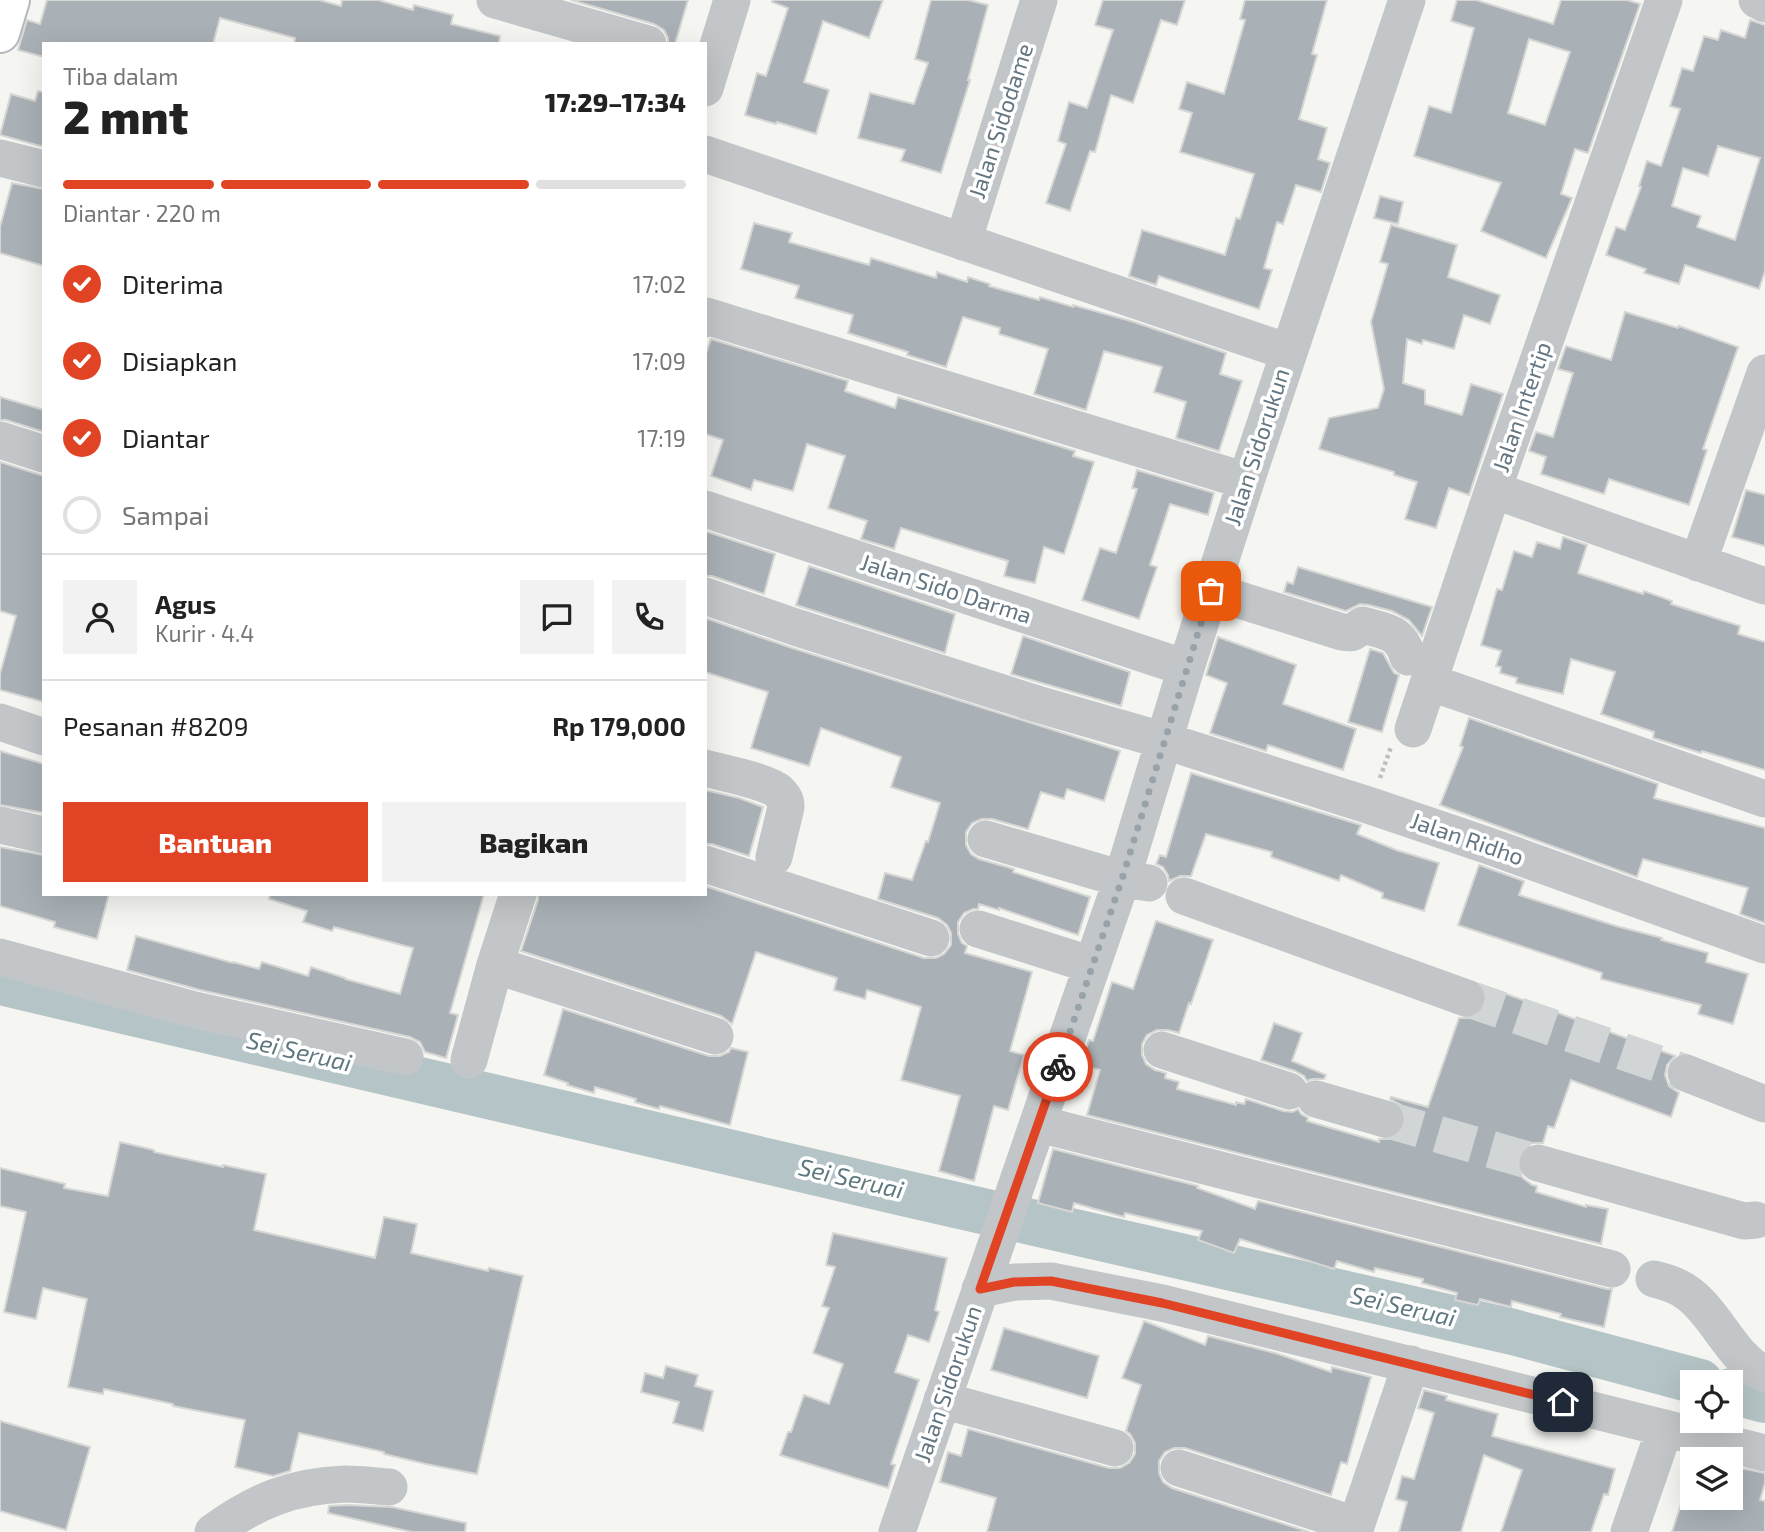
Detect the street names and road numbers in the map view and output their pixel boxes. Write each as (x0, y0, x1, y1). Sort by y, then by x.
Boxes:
street label: Jalan Sidodame (962, 40, 1038, 202)
street label: Jalan Intertip (1486, 338, 1556, 475)
street label: Jalan Sidorukun (1217, 364, 1295, 529)
street label: Jalan Sido Darma (857, 547, 1035, 629)
street label: Jalan Ridho (1407, 806, 1528, 870)
street label: Jalan Sidorukun (907, 1302, 987, 1466)

